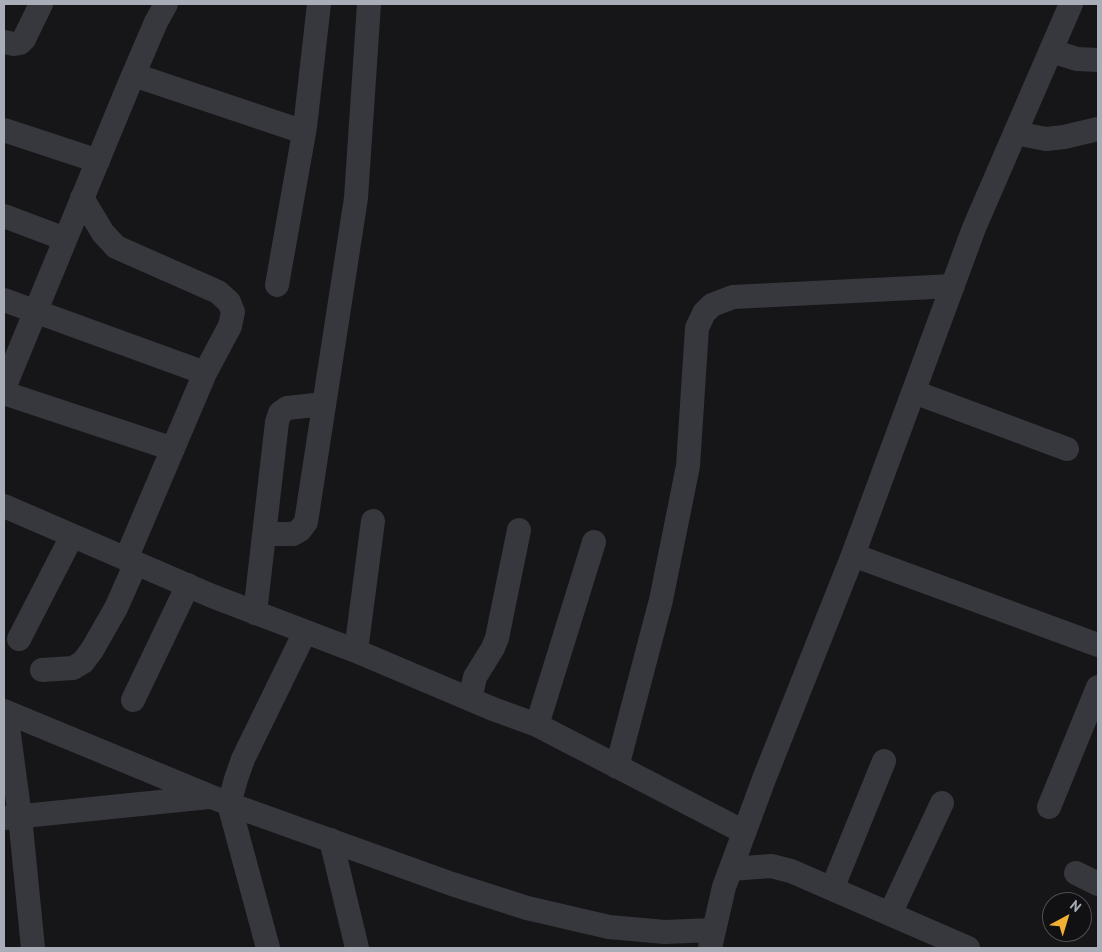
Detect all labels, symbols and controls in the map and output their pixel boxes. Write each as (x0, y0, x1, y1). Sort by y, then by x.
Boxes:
north arrow (1042, 892, 1092, 942)
text: N (1067, 896, 1085, 916)

